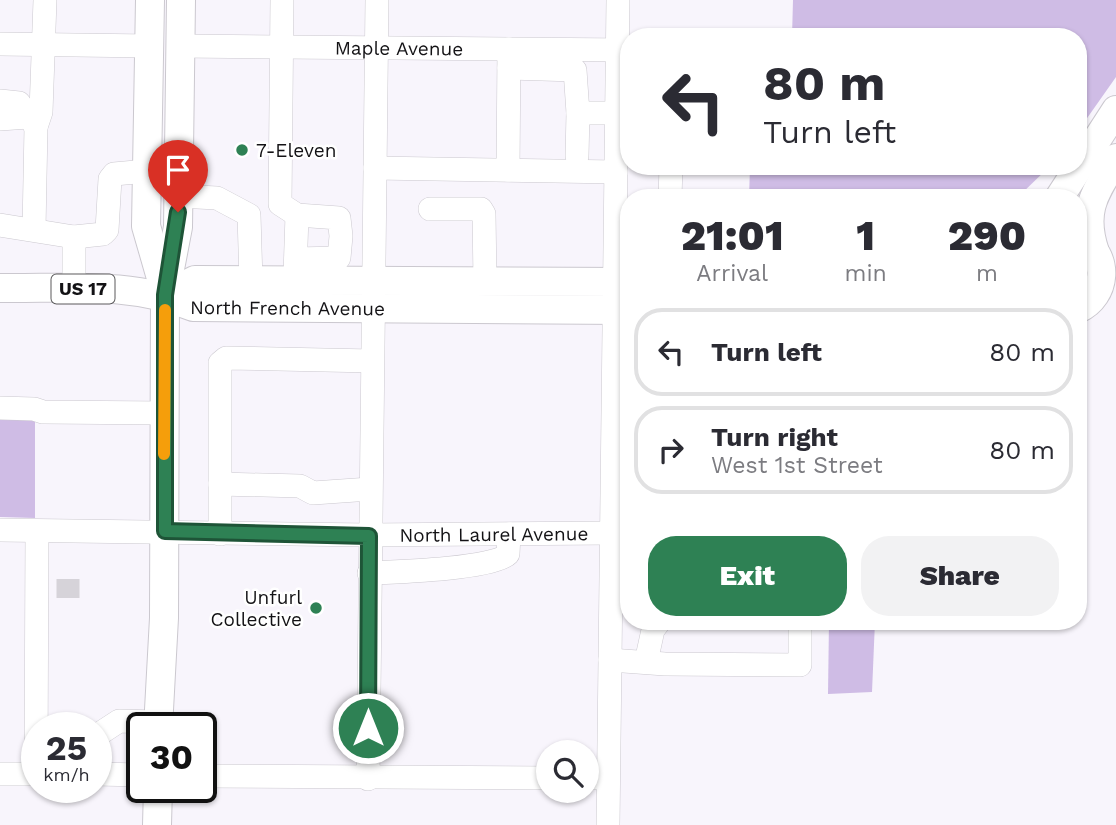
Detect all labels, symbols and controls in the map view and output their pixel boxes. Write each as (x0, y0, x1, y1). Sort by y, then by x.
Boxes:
street label: Maple Avenue (335, 36, 463, 61)
text: 80 m (763, 54, 885, 112)
icon: left (648, 56, 739, 147)
text: Turn left (763, 113, 896, 151)
place label: 7-Eleven (256, 139, 337, 162)
pin (148, 140, 208, 212)
marker: 7-Eleven (234, 142, 250, 158)
icon: arrive (159, 151, 197, 189)
text: 21:01 (681, 211, 784, 260)
text: 1 (856, 211, 875, 260)
text: 290 (948, 211, 1026, 260)
text: Arrival (696, 260, 768, 287)
text: min (845, 260, 887, 287)
text: m (976, 260, 998, 287)
road number: US 17 (52, 274, 114, 304)
street label: North French Avenue (190, 296, 385, 320)
icon: left (652, 333, 690, 371)
text: Turn left (711, 337, 822, 367)
text: 80 m (989, 337, 1055, 367)
text: Turn right (711, 422, 838, 452)
icon: right (652, 431, 690, 469)
text: 80 m (989, 435, 1055, 465)
text: West 1st Street (711, 452, 883, 479)
street label: North Laurel Avenue (399, 522, 589, 547)
button: Exit (648, 536, 847, 616)
button: Share (861, 536, 1059, 616)
place label: Unfurl Collective (210, 586, 302, 631)
marker: Unfurl Collective (308, 600, 324, 616)
position arrow (331, 691, 405, 765)
speed limit sign: 30 (126, 712, 217, 803)
text: 25 (46, 727, 87, 769)
map controls (536, 740, 599, 803)
button: search (536, 740, 599, 803)
text: km/h (43, 764, 90, 785)

